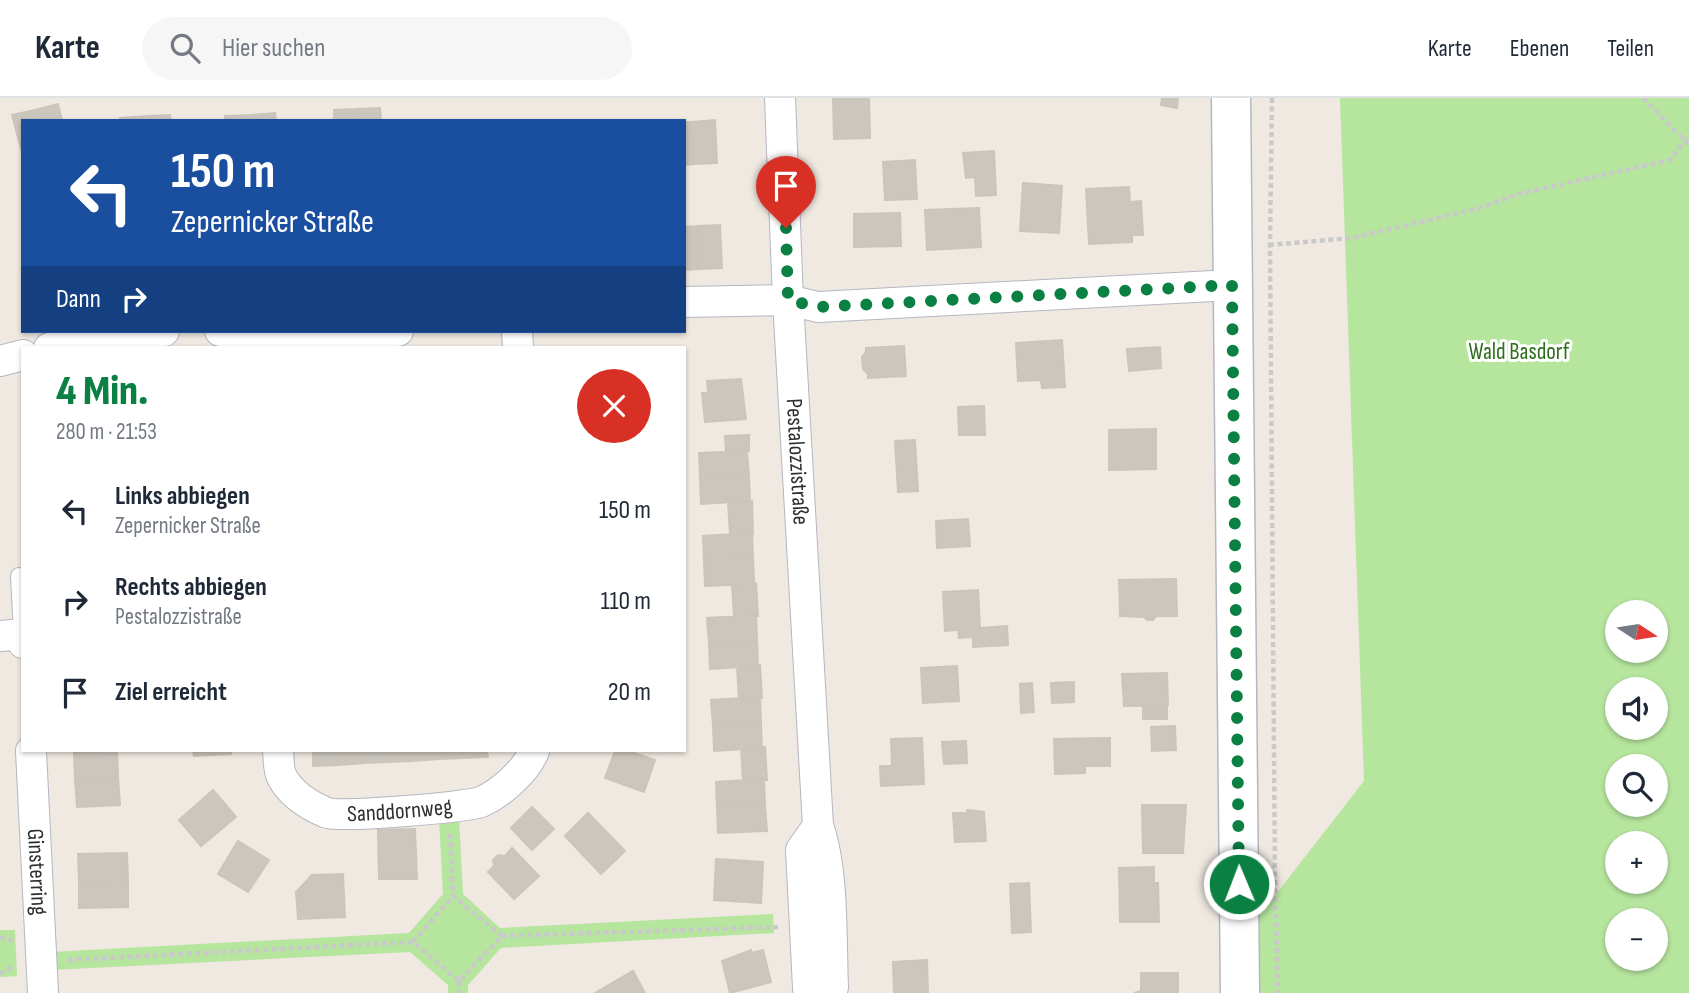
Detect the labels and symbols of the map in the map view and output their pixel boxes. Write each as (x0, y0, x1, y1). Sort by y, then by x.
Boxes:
pin (756, 156, 816, 228)
park label: Wald Basdorf (1469, 338, 1570, 366)
street label: Pestalozzistraße (780, 398, 815, 526)
north arrow (1605, 600, 1668, 663)
street label: Sanddornweg (347, 793, 454, 828)
street label: Ginsterring (21, 828, 53, 916)
position arrow (1202, 847, 1276, 921)

